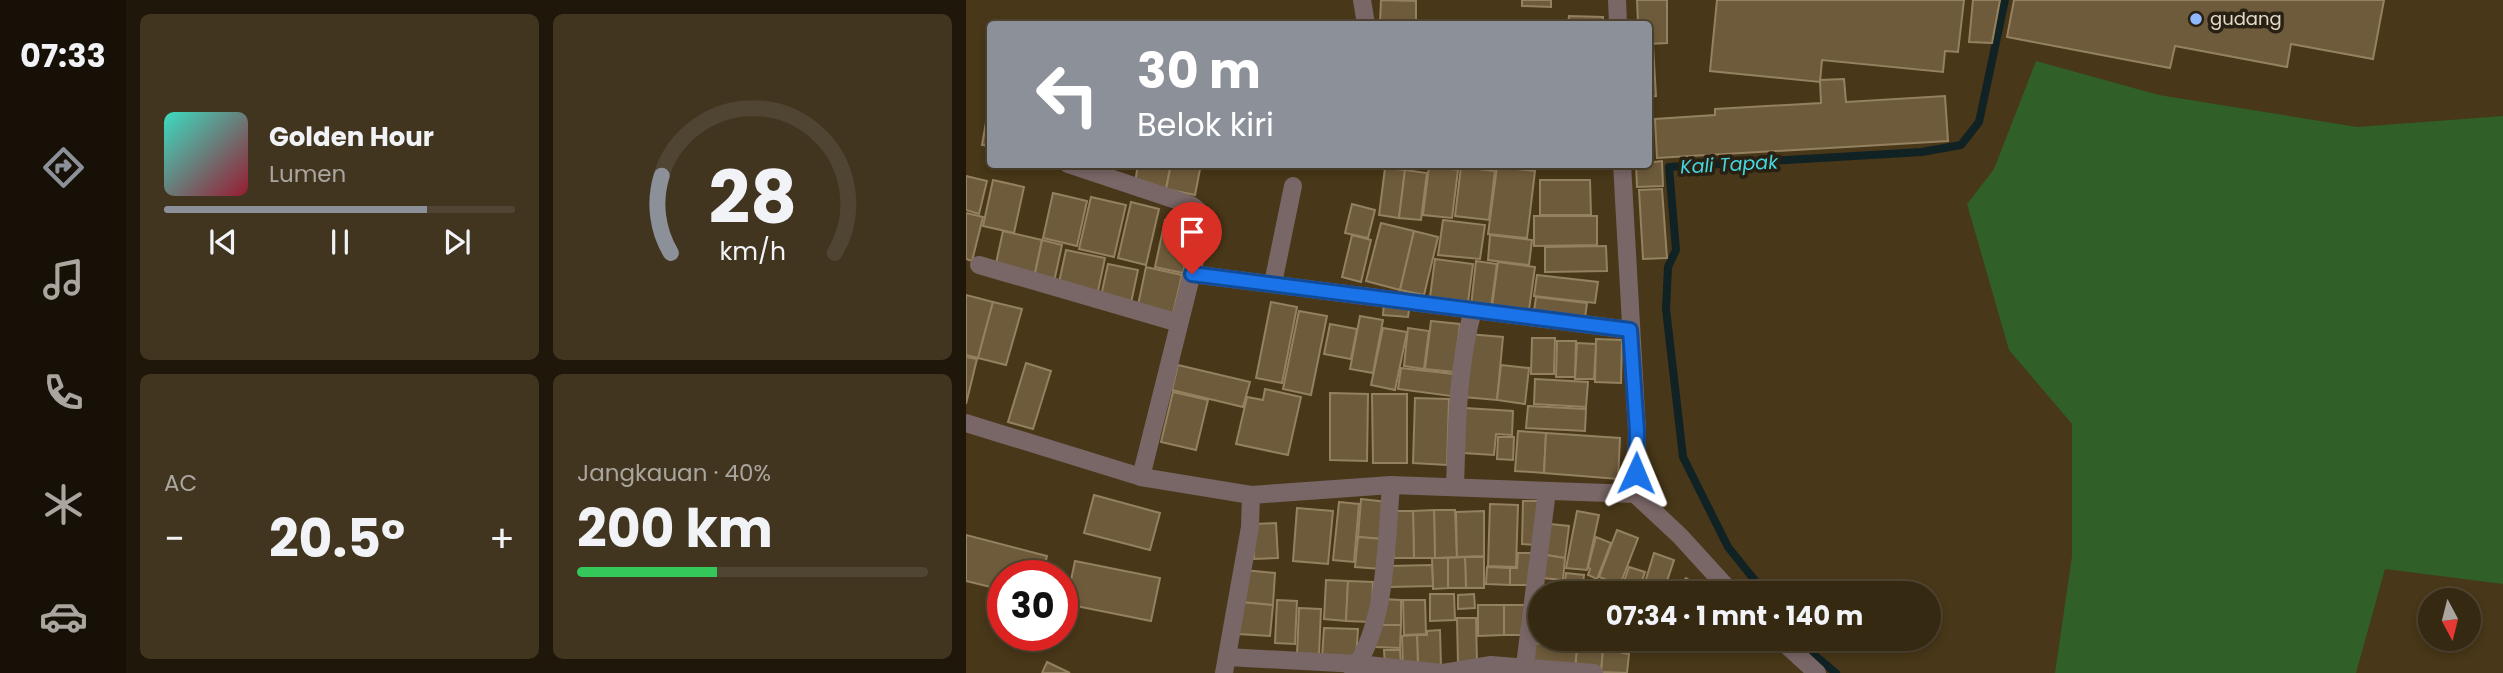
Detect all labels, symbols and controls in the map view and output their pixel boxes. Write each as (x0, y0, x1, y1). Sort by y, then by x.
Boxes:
place label: gudang (2210, 6, 2282, 31)
marker: gudang (2188, 11, 2204, 27)
text: 07:33 (20, 33, 106, 78)
text: 30 m (1137, 37, 1261, 105)
icon: left (1022, 49, 1113, 140)
text: Belok kiri (1137, 102, 1274, 147)
text: Golden Hour (269, 119, 434, 155)
icon: directions (39, 143, 88, 192)
text: 28 (708, 147, 797, 248)
water label: Kali Tapak (1679, 148, 1780, 181)
text: Lumen (269, 158, 346, 190)
pin (1162, 202, 1222, 274)
icon: arrive (1173, 213, 1211, 251)
icon: previous (204, 223, 242, 261)
icon: pause (321, 223, 359, 261)
icon: next (438, 223, 476, 261)
text: km/h (719, 234, 786, 269)
icon: music (39, 255, 88, 304)
icon: phone (39, 368, 88, 417)
position arrow (1599, 436, 1673, 510)
text: Jangkauan · 40% (577, 457, 771, 489)
text: AC (164, 467, 197, 499)
icon: climate (39, 480, 88, 529)
text: 200 km (577, 492, 773, 565)
text: 20.5° (269, 502, 405, 575)
text: − (164, 512, 185, 565)
text: + (489, 512, 515, 565)
speed limit sign: 30 (987, 560, 1078, 651)
north arrow (2418, 588, 2482, 651)
map controls (2418, 588, 2481, 651)
icon: car (39, 592, 88, 641)
text: 07:34 · 1 mnt · 140 m (1606, 598, 1863, 634)

